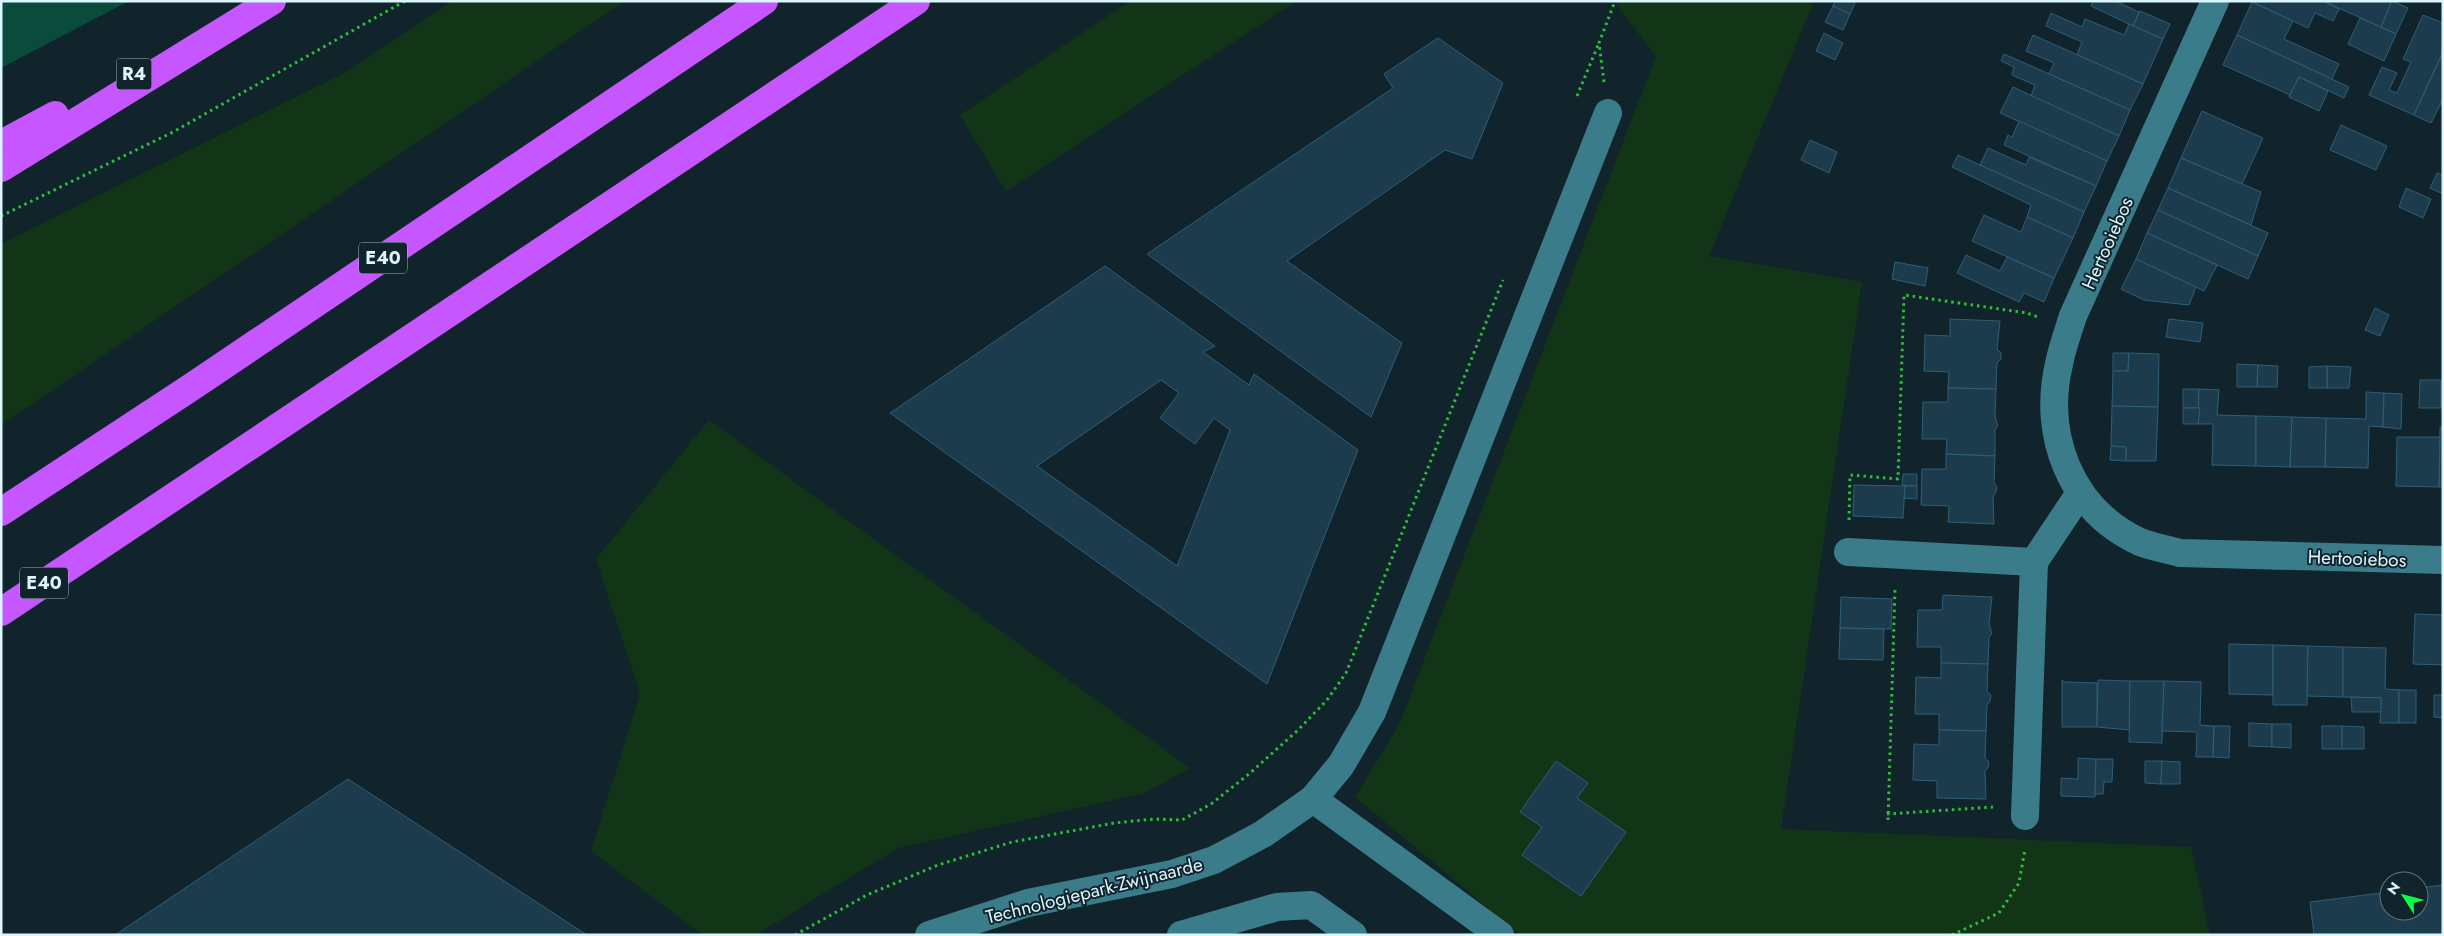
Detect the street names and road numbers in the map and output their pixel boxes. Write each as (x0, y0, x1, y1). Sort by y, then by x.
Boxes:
road number: R4 (116, 59, 152, 90)
street label: Hertooiebos (2075, 192, 2140, 294)
road number: E40 (359, 242, 407, 274)
street label: Hertooiebos (2307, 543, 2407, 574)
road number: E40 (20, 568, 68, 598)
street label: Technologiepark-Zwijnaarde (983, 850, 1206, 931)

